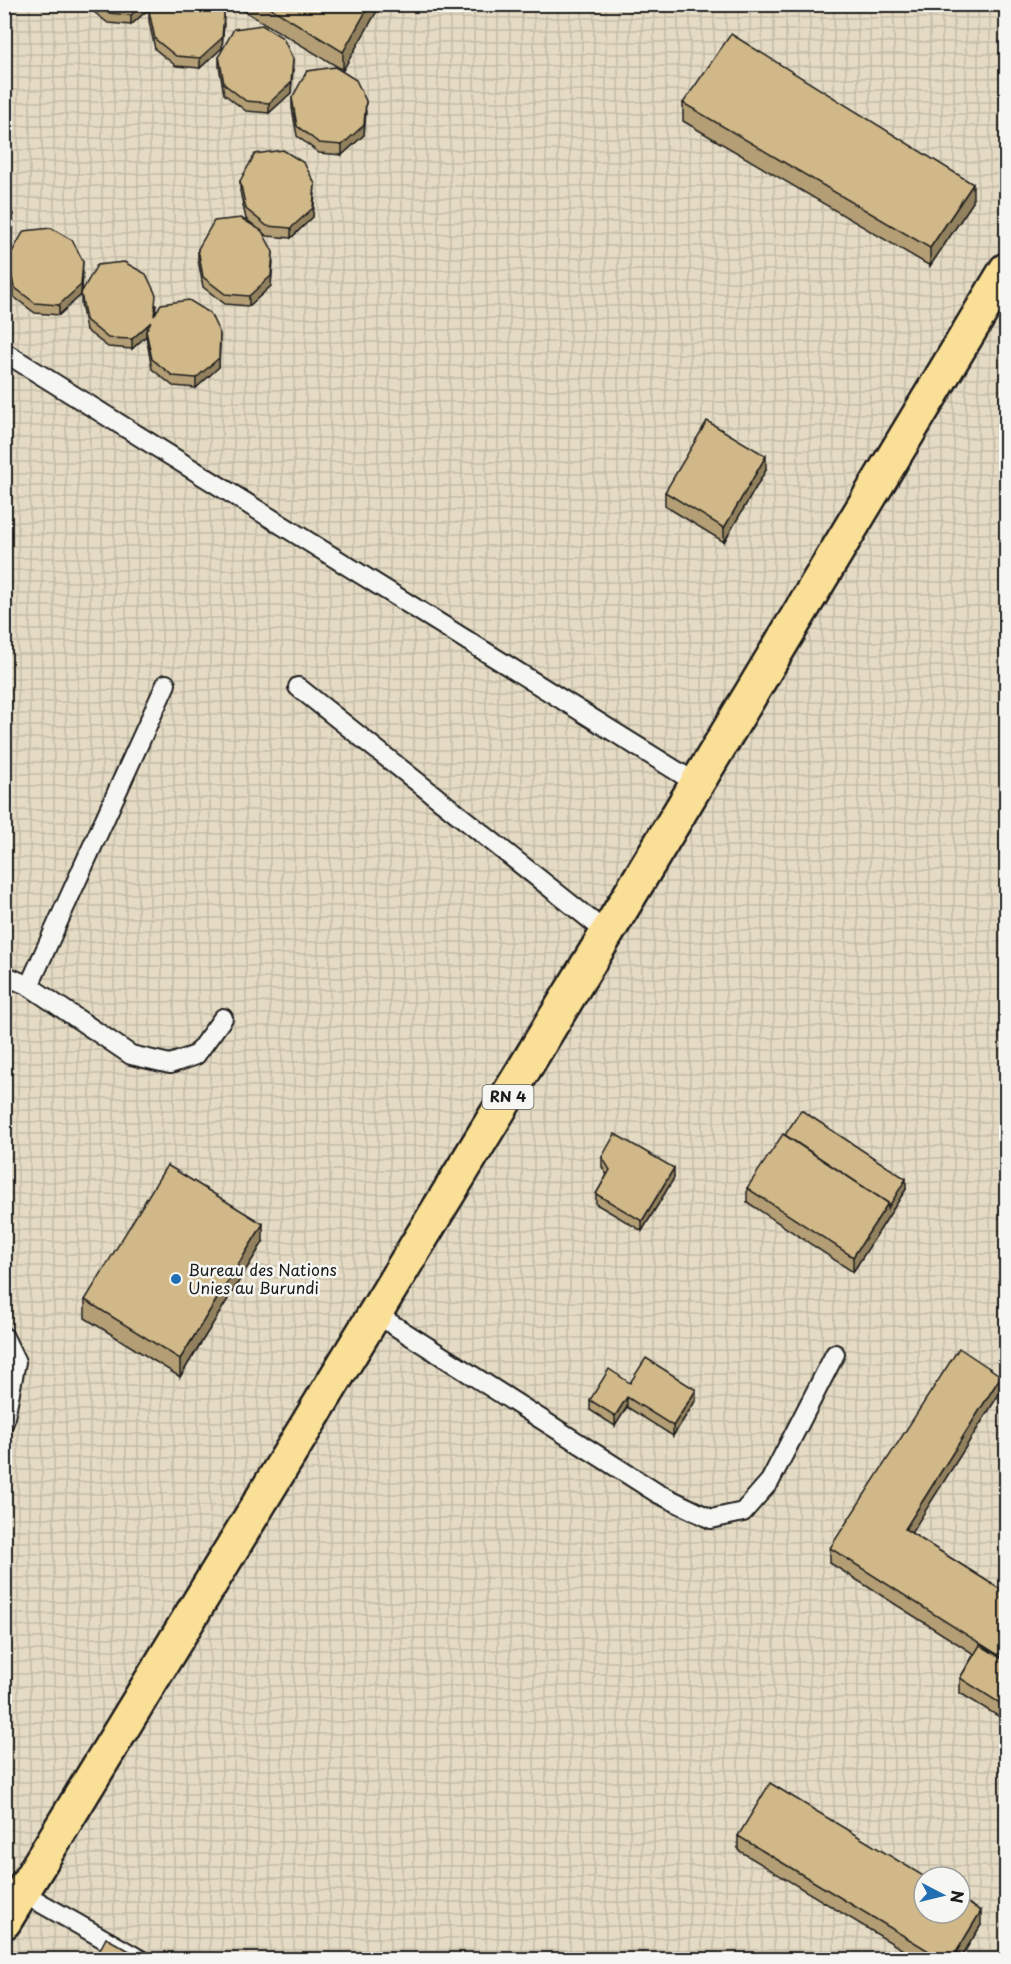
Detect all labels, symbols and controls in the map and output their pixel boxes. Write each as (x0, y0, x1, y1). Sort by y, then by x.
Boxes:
road number: RN 4 (482, 1085, 534, 1109)
place label: Bureau des Nations Unies au Burundi (188, 1257, 337, 1299)
marker: Bureau des Nations Unies au Burundi (169, 1272, 183, 1286)
north arrow (912, 1865, 972, 1925)
text: N (945, 1889, 971, 1905)

